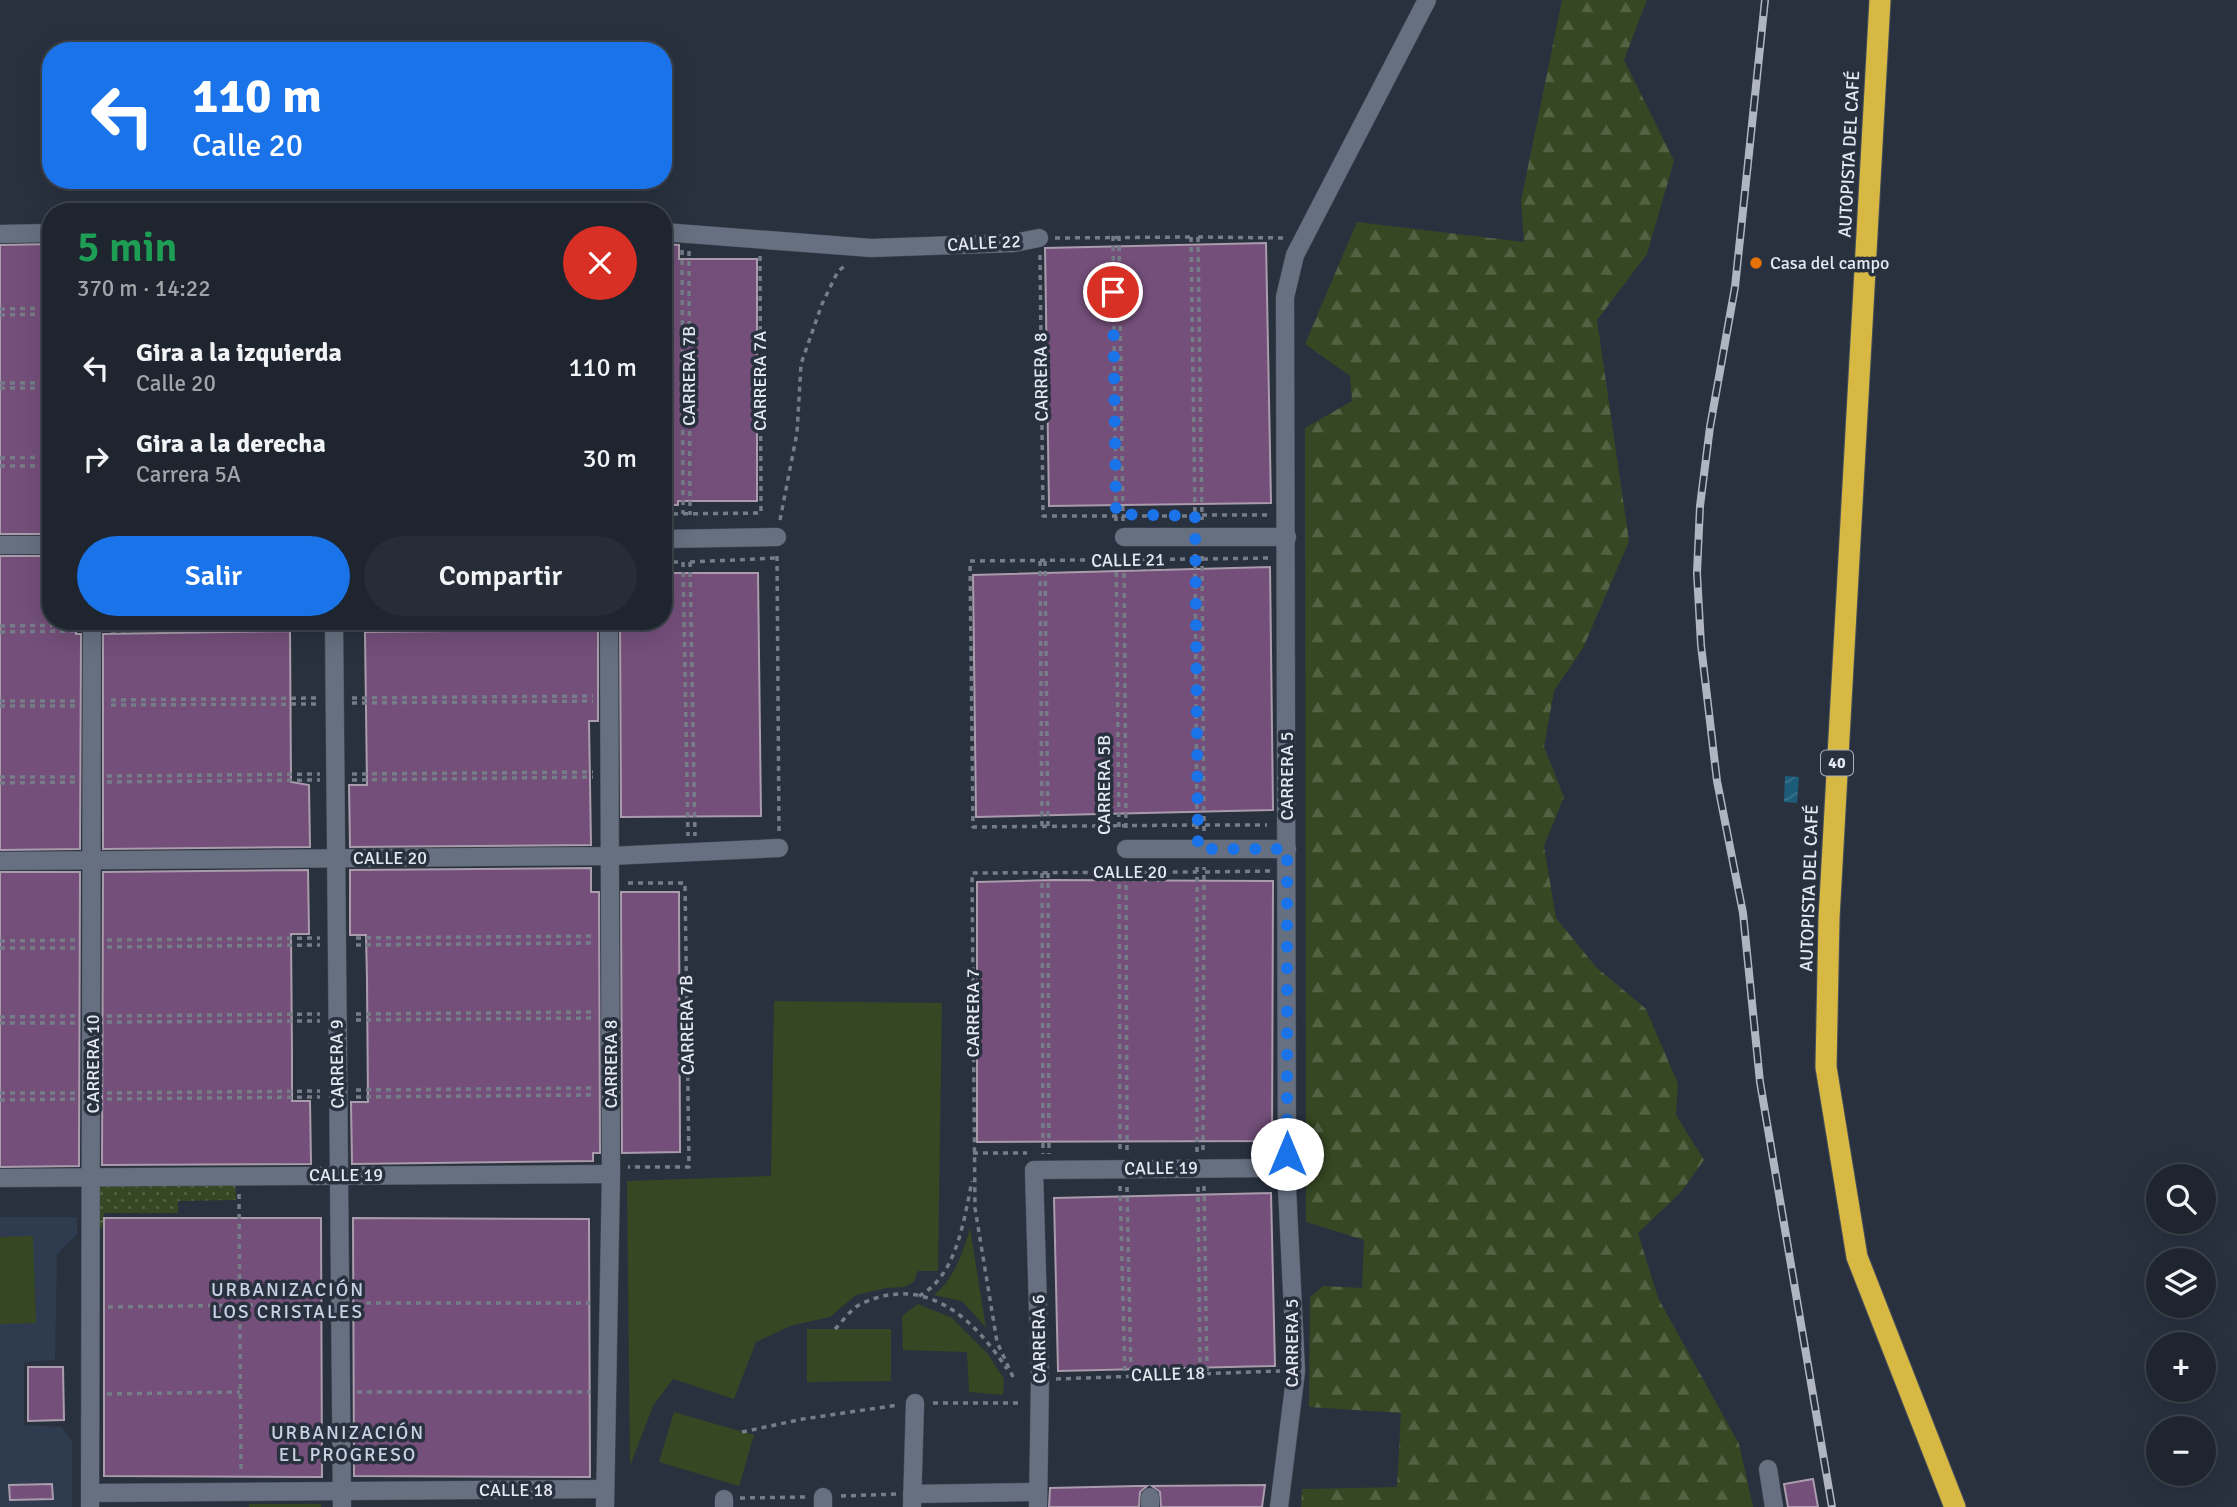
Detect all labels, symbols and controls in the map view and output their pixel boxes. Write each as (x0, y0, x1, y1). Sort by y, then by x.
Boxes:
text: 110 m (192, 66, 322, 126)
icon: left (77, 70, 168, 161)
street label: AUTOPISTA DEL CAFÉ (1834, 70, 1864, 238)
text: Calle 20 (192, 126, 303, 165)
text: 5 min (77, 222, 178, 273)
button: close (563, 226, 637, 300)
street label: CALLE 22 (947, 230, 1021, 256)
place label: Casa del campo (1770, 252, 1890, 274)
marker: Casa del campo (1748, 255, 1764, 271)
pin (1083, 262, 1143, 322)
icon: arrive (1094, 273, 1132, 311)
text: 370 m · 14:22 (77, 274, 211, 303)
street label: CARRERA 7B (678, 326, 700, 426)
street label: CARRERA 7A (749, 331, 771, 431)
street label: CARRERA 8 (1029, 332, 1053, 422)
text: Gira a la izquierda (136, 337, 342, 369)
icon: left (77, 349, 115, 387)
text: 110 m (568, 352, 637, 384)
text: Calle 20 (136, 369, 216, 398)
text: Gira a la derecha (136, 428, 326, 460)
icon: right (77, 440, 115, 478)
text: 30 m (582, 443, 637, 475)
text: Carrera 5A (136, 460, 241, 489)
button: Salir (77, 536, 350, 616)
button: Compartir (364, 536, 637, 616)
street label: CALLE 21 (1091, 548, 1165, 572)
street label: CARRERA 5 (1276, 731, 1298, 821)
street label: CARRERA 5B (1093, 735, 1115, 835)
road number: 40 (1821, 750, 1853, 776)
street label: AUTOPISTA DEL CAFÉ (1795, 804, 1823, 972)
street label: CALLE 20 (353, 847, 427, 869)
street label: CALLE 20 (1093, 861, 1167, 883)
street label: CARRERA 7 (962, 968, 984, 1058)
street label: CARRERA 7B (675, 975, 699, 1075)
street label: CARRERA 10 (82, 1015, 104, 1113)
street label: CARRERA 9 (325, 1019, 349, 1109)
street label: CARRERA 8 (600, 1019, 622, 1109)
position arrow (1250, 1117, 1324, 1191)
street label: CALLE 19 (1124, 1156, 1198, 1180)
street label: CALLE 19 (309, 1164, 383, 1186)
map controls (2146, 1164, 2216, 1486)
button: search (2146, 1164, 2216, 1234)
button: layers (2146, 1248, 2216, 1318)
district label: URBANIZACIÓN LOS CRISTALES (211, 1278, 365, 1324)
street label: CARRERA 6 (1027, 1294, 1051, 1384)
street label: CARRERA 5 (1281, 1298, 1303, 1388)
button: + (2146, 1332, 2216, 1402)
street label: CALLE 18 (1131, 1362, 1205, 1386)
button: − (2146, 1416, 2216, 1486)
district label: URBANIZACIÓN EL PROGRESO (271, 1421, 425, 1467)
street label: CALLE 18 (479, 1479, 553, 1501)

